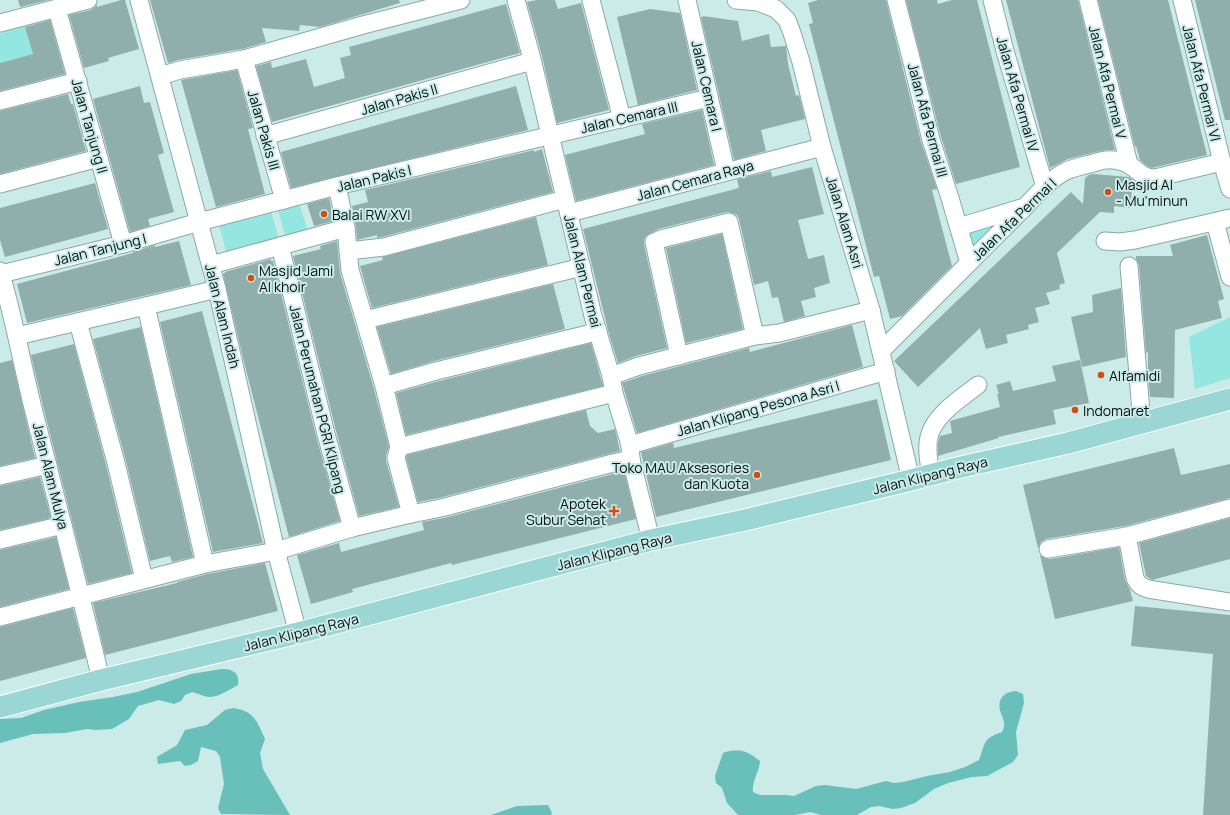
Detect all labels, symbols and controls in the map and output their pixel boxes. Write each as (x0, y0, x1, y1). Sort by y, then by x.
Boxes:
street label: Jalan Afa Permai V (1085, 23, 1131, 141)
street label: Jalan Afa Permai VI (1178, 23, 1226, 143)
street label: Jalan Afa Permai IV (992, 34, 1044, 155)
street label: Jalan Cemara I (687, 39, 727, 133)
street label: Jalan Afa Permai III (904, 61, 952, 179)
street label: Jalan Tanjung II (67, 76, 113, 176)
street label: Jalan Pakis II (358, 79, 440, 119)
street label: Jalan Pakis III (243, 88, 285, 172)
street label: Jalan Cemara III (579, 97, 679, 137)
street label: Jalan Cemara Raya (634, 155, 756, 205)
street label: Jalan Pakis I (335, 160, 413, 196)
street label: Jalan Alam Asri (822, 174, 868, 270)
street label: Jalan Afa Permai I (968, 174, 1060, 264)
place label: Masjid Al - Mu'minun (1116, 175, 1188, 210)
marker: Masjid Al - Mu'minun (1103, 187, 1113, 197)
place label: Balai RW XVI (332, 205, 410, 224)
marker: Balai RW XVI (319, 209, 329, 219)
street label: Jalan Alam Permai (560, 213, 606, 329)
street label: Jalan Tanjung I (52, 228, 148, 270)
place label: Masjid Jami Al khoir (259, 261, 333, 296)
street label: Jalan Alam Indah (201, 262, 245, 370)
marker: Masjid Jami Al khoir (246, 273, 256, 283)
street label: Jalan Perumahan PGRI Klipang (285, 303, 351, 495)
place label: Alfamidi (1109, 366, 1160, 385)
marker: Alfamidi (1096, 370, 1106, 380)
street label: Jalan Klipang Pesona Asri I (674, 376, 842, 440)
place label: Indomaret (1083, 401, 1150, 420)
marker: Indomaret (1070, 405, 1080, 415)
street label: Jalan Alam Mulya (29, 421, 73, 531)
street label: Jalan Klipang Raya (871, 452, 989, 498)
place label: Toko MAU Aksesories dan Kuota (612, 458, 749, 493)
marker: Toko MAU Aksesories dan Kuota (752, 470, 762, 480)
place label: Apotek Subur Sehat (526, 494, 607, 529)
marker: Apotek Subur Sehat (609, 506, 619, 516)
street label: Jalan Klipang Raya (555, 528, 673, 574)
street label: Jalan Klipang Raya (242, 609, 360, 655)

